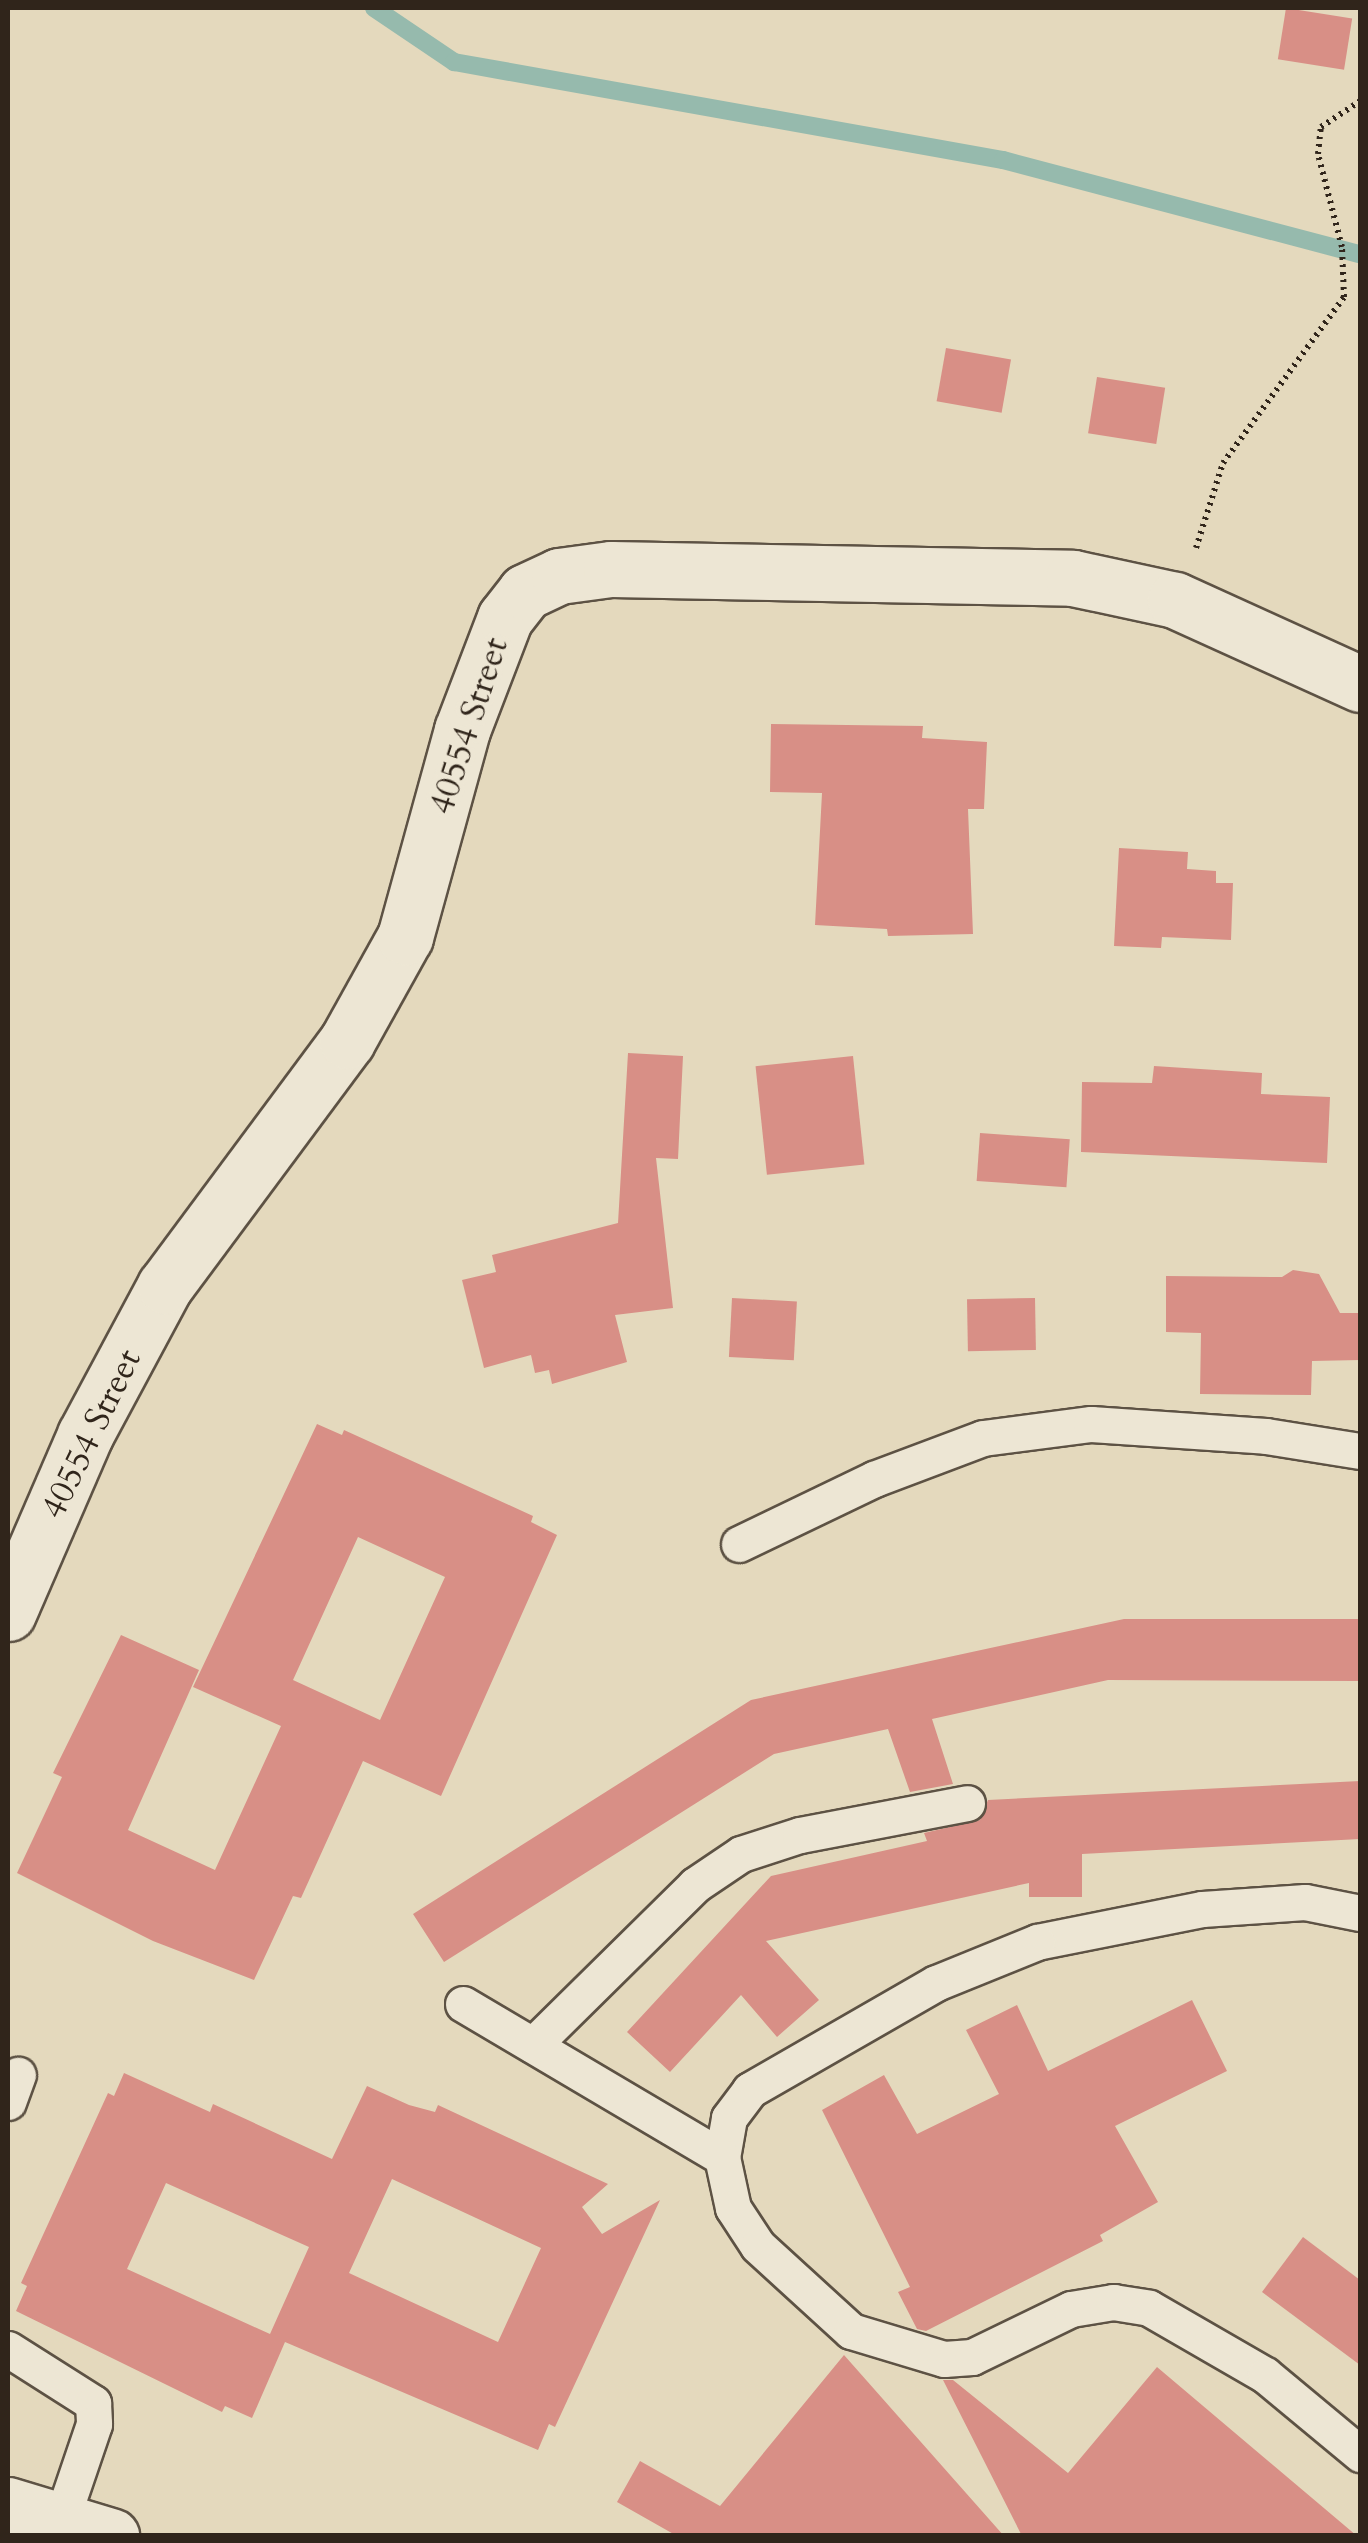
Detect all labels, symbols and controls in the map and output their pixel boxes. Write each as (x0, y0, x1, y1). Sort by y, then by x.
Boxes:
street label: 40554 Street (421, 632, 517, 820)
street label: 40554 Street (32, 1342, 150, 1526)

